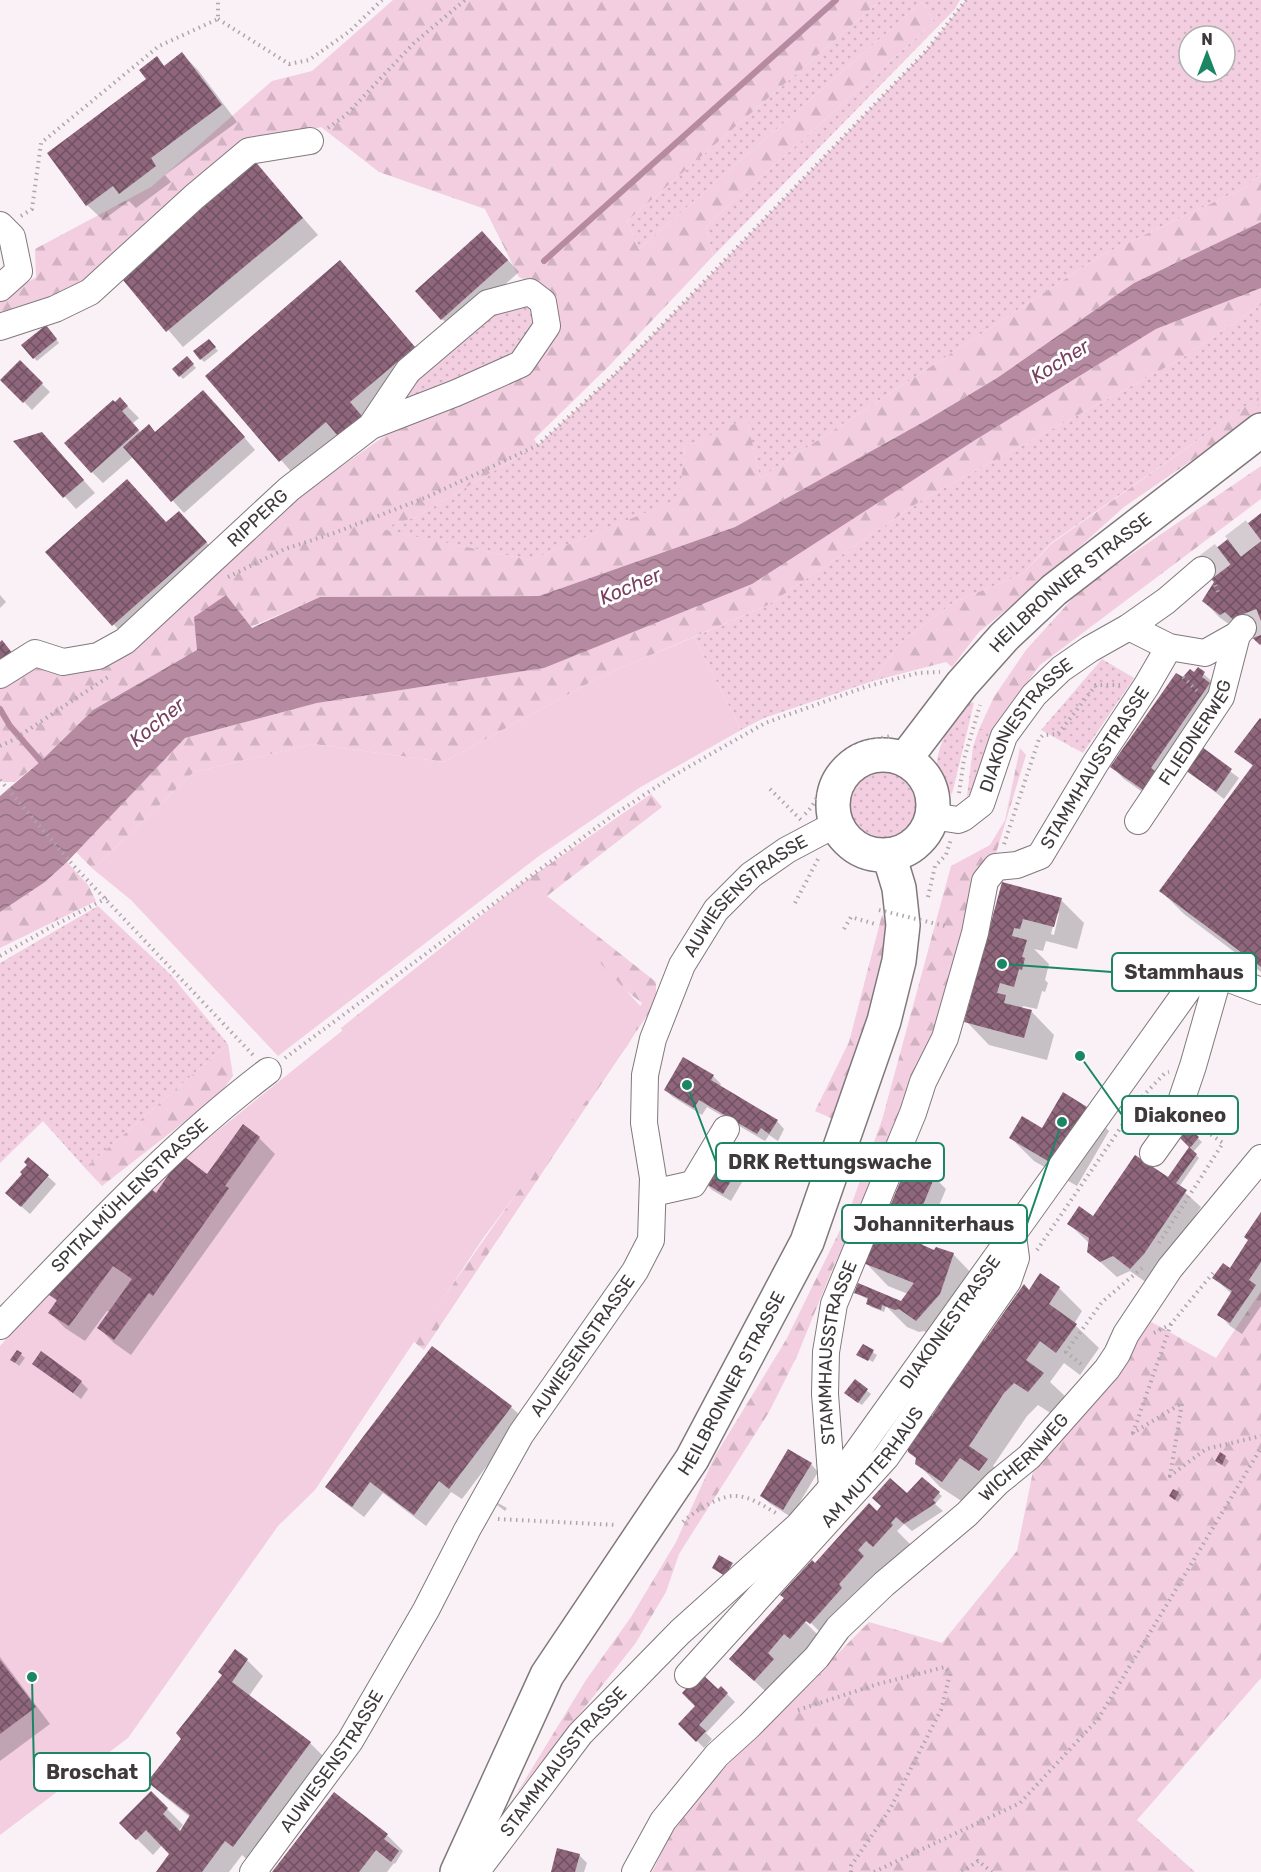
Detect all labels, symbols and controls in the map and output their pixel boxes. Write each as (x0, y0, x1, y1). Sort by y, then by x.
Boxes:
north arrow (1177, 24, 1237, 84)
text: N (1201, 30, 1213, 49)
water label: Kocher (1026, 333, 1095, 388)
street label: RIPPERG (223, 485, 293, 552)
street label: HEILBRONNER STRASSE (984, 508, 1156, 657)
water label: Kocher (596, 562, 666, 610)
street label: DIAKONIESTRASSE (975, 653, 1077, 795)
street label: FLIEDNERWEG (1154, 677, 1236, 789)
street label: STAMMHAUSSTRASSE (1036, 682, 1154, 853)
water label: Kocher (124, 692, 191, 752)
street label: AUWIESENSTRASSE (679, 830, 811, 961)
callout: Stammhaus (1112, 953, 1256, 991)
text: Stammhaus (1124, 960, 1244, 984)
callout: Diakoneo (1122, 1096, 1238, 1134)
text: Diakoneo (1134, 1103, 1226, 1127)
street label: SPITALMÜHLENSTRASSE (47, 1114, 213, 1277)
callout: DRK Rettungswache (716, 1143, 944, 1181)
text: DRK Rettungswache (728, 1150, 932, 1174)
callout: Johanniterhaus (842, 1205, 1027, 1243)
text: Johanniterhaus (854, 1212, 1014, 1236)
street label: DIAKONIESTRASSE (895, 1251, 1005, 1393)
street label: STAMMHAUSSTRASSE (814, 1257, 862, 1446)
street label: AUWIESENSTRASSE (525, 1271, 640, 1421)
street label: HEILBRONNER STRASSE (673, 1288, 790, 1480)
street label: AM MUTTERHAUS (816, 1403, 928, 1532)
street label: WICHERNWEG (974, 1409, 1073, 1506)
street label: STAMMHAUSSTRASSE (496, 1682, 631, 1841)
street label: AUWIESENSTRASSE (275, 1686, 388, 1837)
callout: Broschat (34, 1753, 150, 1791)
text: Broschat (46, 1760, 138, 1784)

